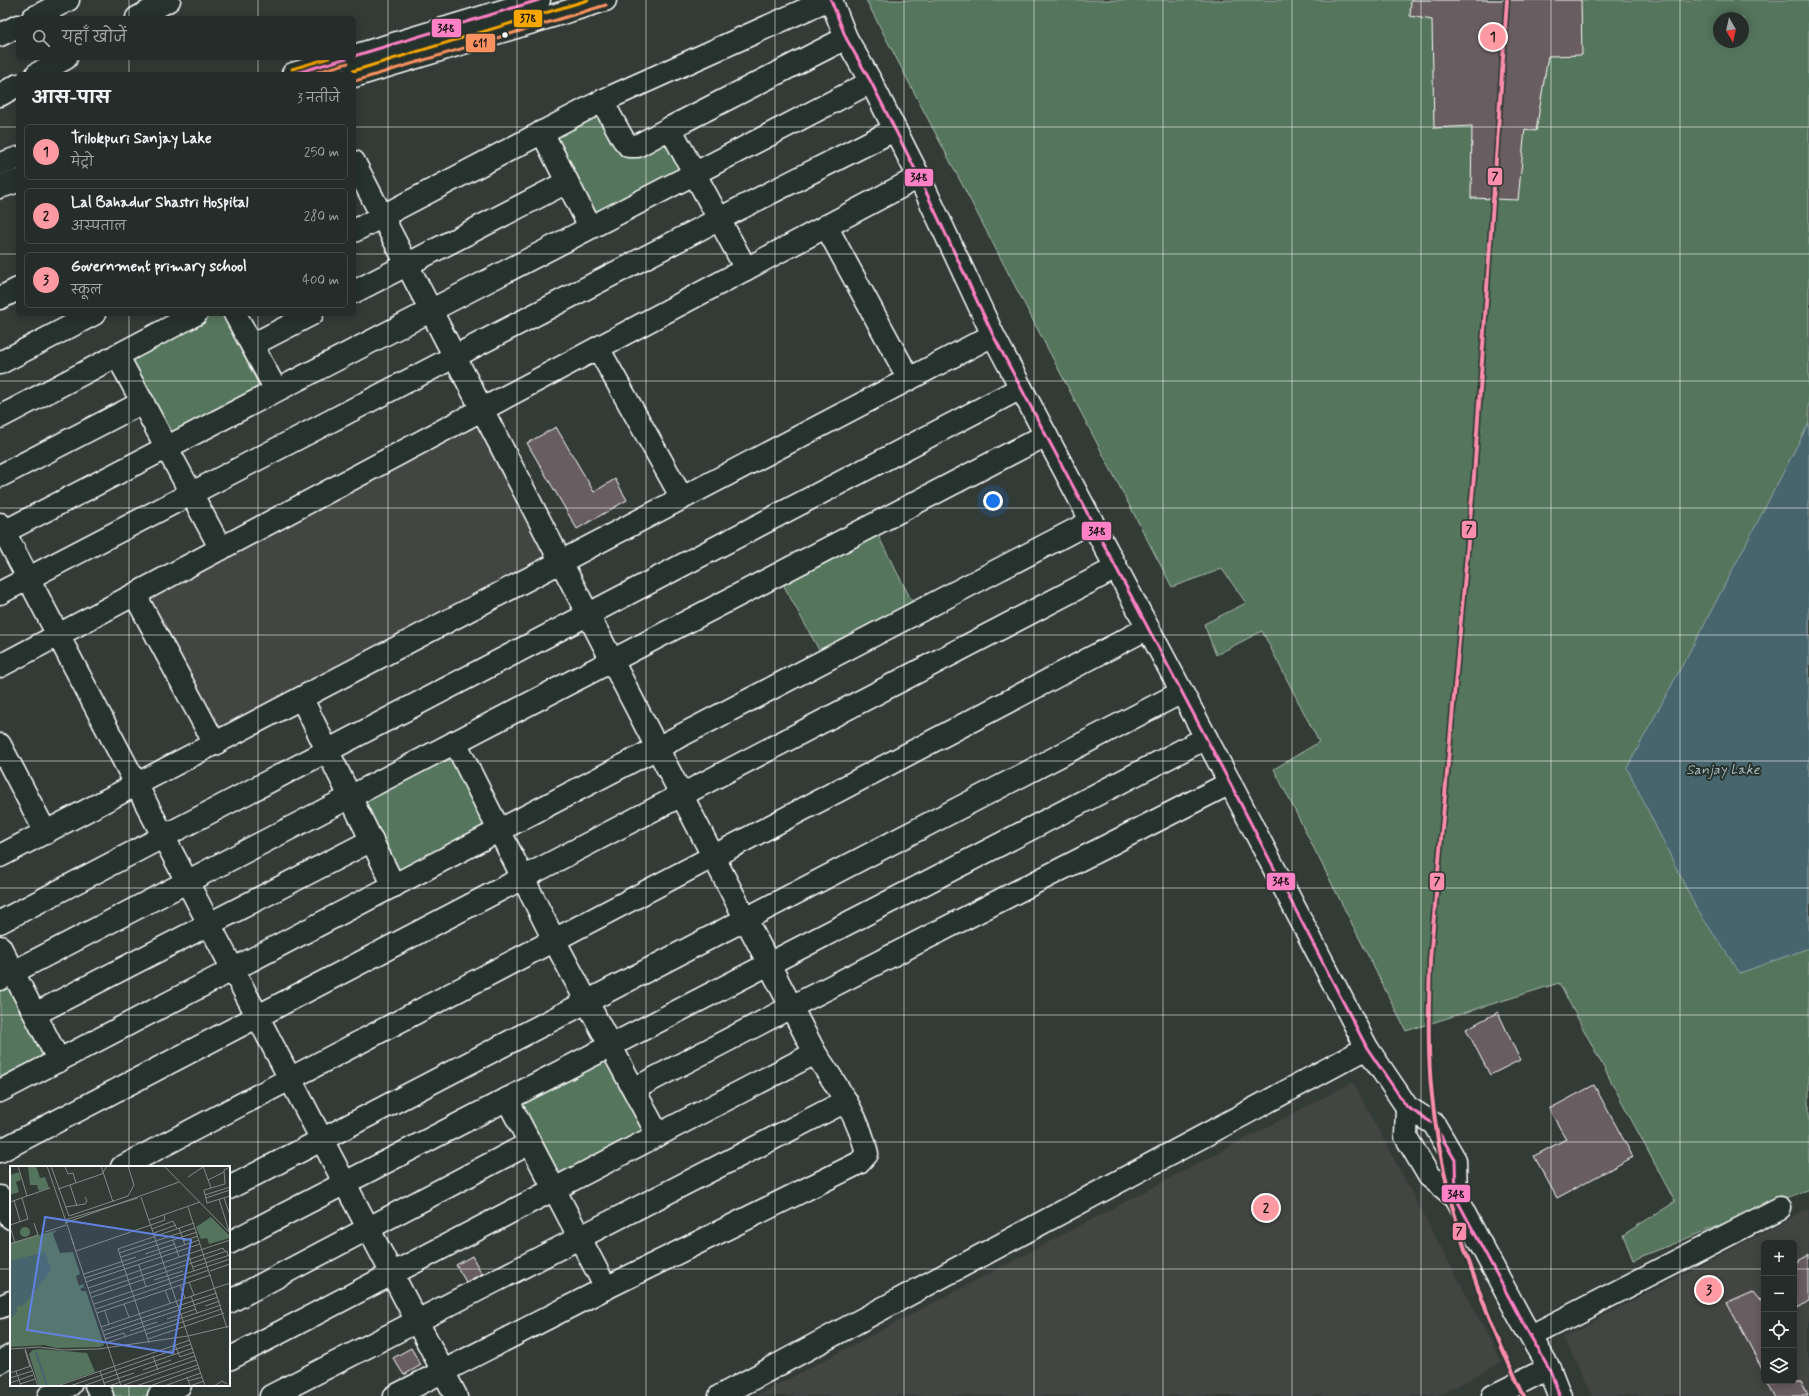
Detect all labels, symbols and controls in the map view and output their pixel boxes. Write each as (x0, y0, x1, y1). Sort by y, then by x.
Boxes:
line badge: 378 (513, 9, 543, 28)
text: 378 (520, 12, 536, 26)
north arrow (1713, 12, 1749, 48)
search box (16, 16, 356, 60)
line badge: 348 (431, 18, 462, 38)
text: 348 (437, 22, 455, 36)
pin: 1 (1480, 22, 1506, 52)
icon: search (30, 27, 52, 49)
text: यहाँ खोजें (62, 28, 127, 48)
unlabelled marker (500, 30, 510, 40)
line badge: 611 (465, 33, 496, 53)
text: 611 (473, 37, 487, 51)
text: आस-पास (32, 87, 110, 109)
text: 3 नतीजे (297, 90, 340, 107)
text: Trilokpuri Sanjay Lake (71, 129, 212, 149)
text: 1 (43, 144, 49, 161)
text: 250 m (304, 144, 339, 161)
text: मेट्रो (71, 154, 94, 171)
line badge: 7 (1487, 167, 1503, 186)
line badge: 348 (904, 168, 934, 187)
text: 7 (1492, 170, 1499, 184)
text: 348 (910, 171, 928, 185)
text: Lal Bahadur Shastri Hospital (71, 193, 249, 213)
text: 2 (43, 208, 49, 225)
text: 280 m (304, 208, 339, 225)
text: अस्पताल (71, 218, 126, 235)
text: Government primary school (71, 257, 247, 277)
text: 3 (43, 272, 49, 289)
text: 400 m (302, 272, 339, 289)
text: स्कूल (71, 282, 102, 299)
your location (983, 491, 1003, 511)
line badge: 7 (1461, 520, 1477, 539)
line badge: 348 (1081, 521, 1112, 541)
text: 7 (1466, 523, 1473, 537)
text: 348 (1088, 525, 1106, 539)
water label: Sanjay Lake (1686, 761, 1761, 779)
line badge: 348 (1266, 872, 1296, 891)
line badge: 7 (1429, 872, 1445, 891)
text: 348 (1272, 875, 1290, 889)
text: 7 (1434, 875, 1441, 889)
inset map (10, 1166, 230, 1386)
line badge: 348 (1441, 1184, 1471, 1203)
text: 348 (1447, 1188, 1465, 1202)
pin: 2 (1253, 1193, 1279, 1223)
line badge: 7 (1452, 1222, 1467, 1241)
text: 7 (1456, 1225, 1463, 1239)
map controls (1761, 1240, 1797, 1384)
button: + (1761, 1240, 1797, 1276)
pin: 3 (1696, 1275, 1722, 1305)
button: − (1761, 1276, 1797, 1312)
button: locate (1761, 1312, 1797, 1348)
button: layers (1761, 1348, 1797, 1384)

